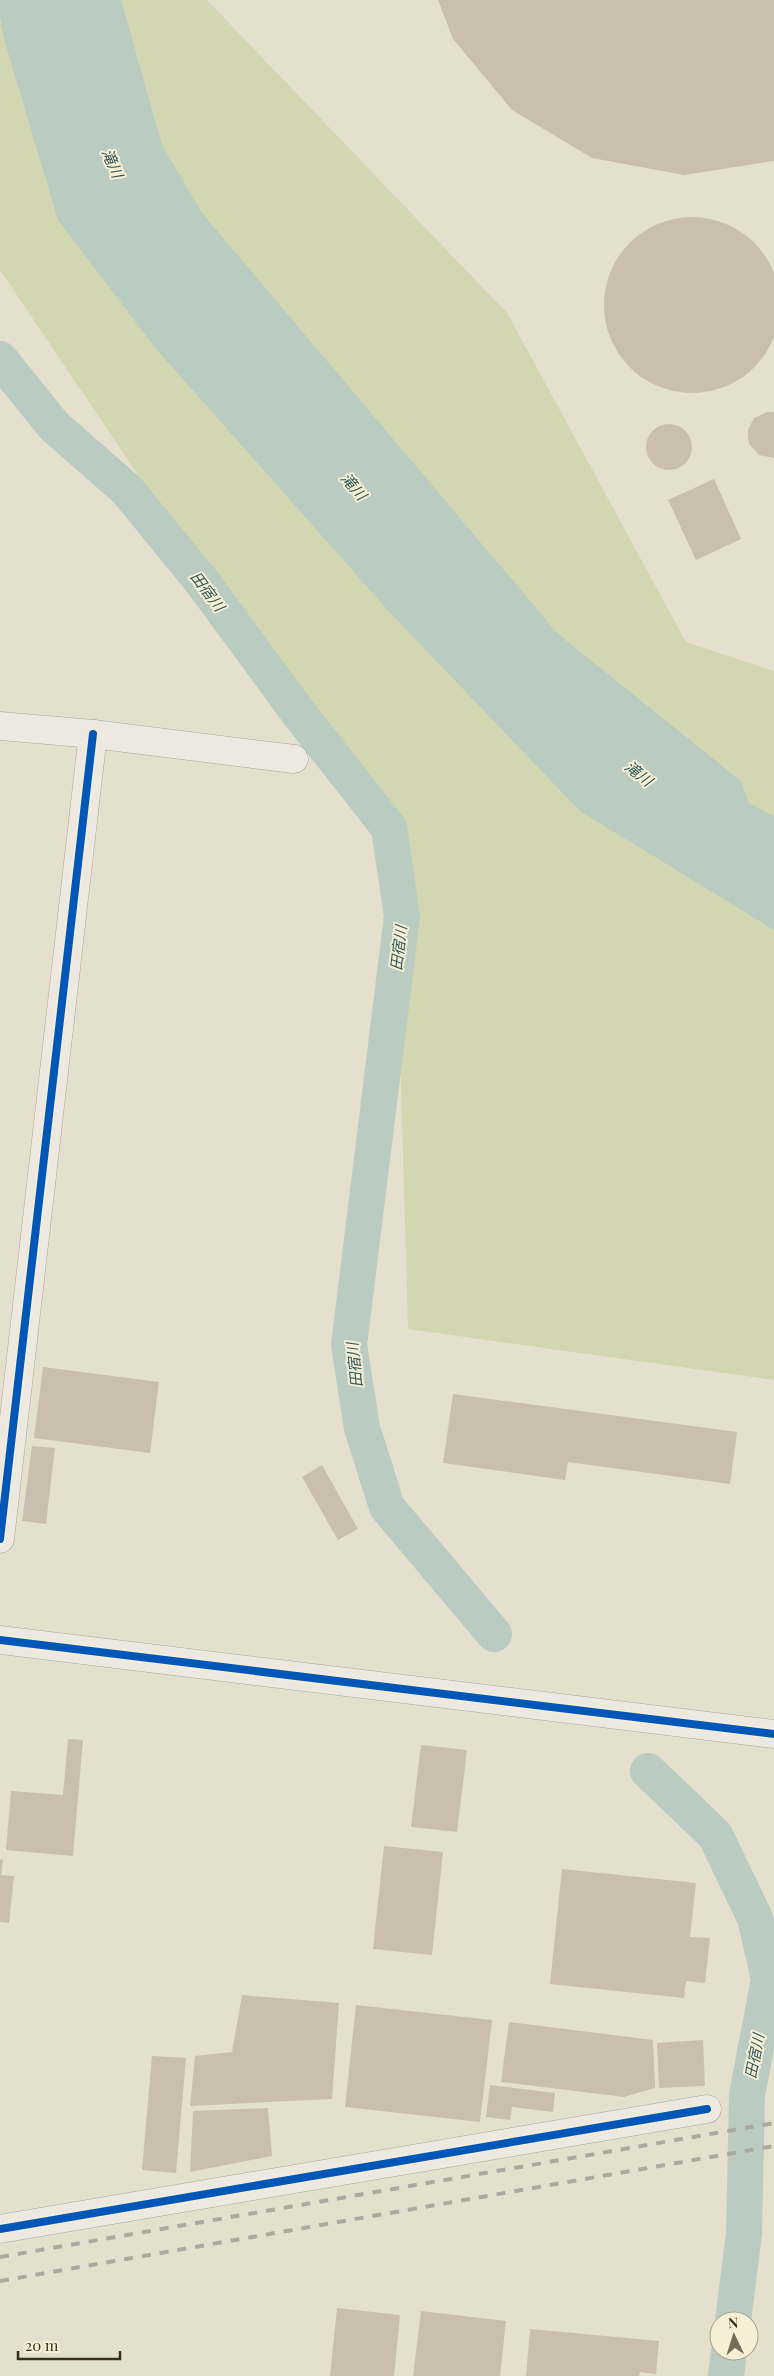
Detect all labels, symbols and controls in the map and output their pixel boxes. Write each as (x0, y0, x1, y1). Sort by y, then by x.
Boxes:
water label: 滝川 (98, 145, 129, 183)
water label: 滝川 (337, 468, 373, 505)
water label: 田宿川 (186, 567, 231, 617)
water label: 滝川 (621, 756, 658, 791)
water label: 田宿川 (385, 922, 411, 972)
water label: 田宿川 (341, 1340, 366, 1388)
water label: 田宿川 (740, 2030, 768, 2080)
north arrow (709, 2311, 759, 2361)
text: N (727, 2313, 739, 2332)
scale bar (18, 2328, 120, 2360)
text: 20 m (25, 2335, 59, 2355)

